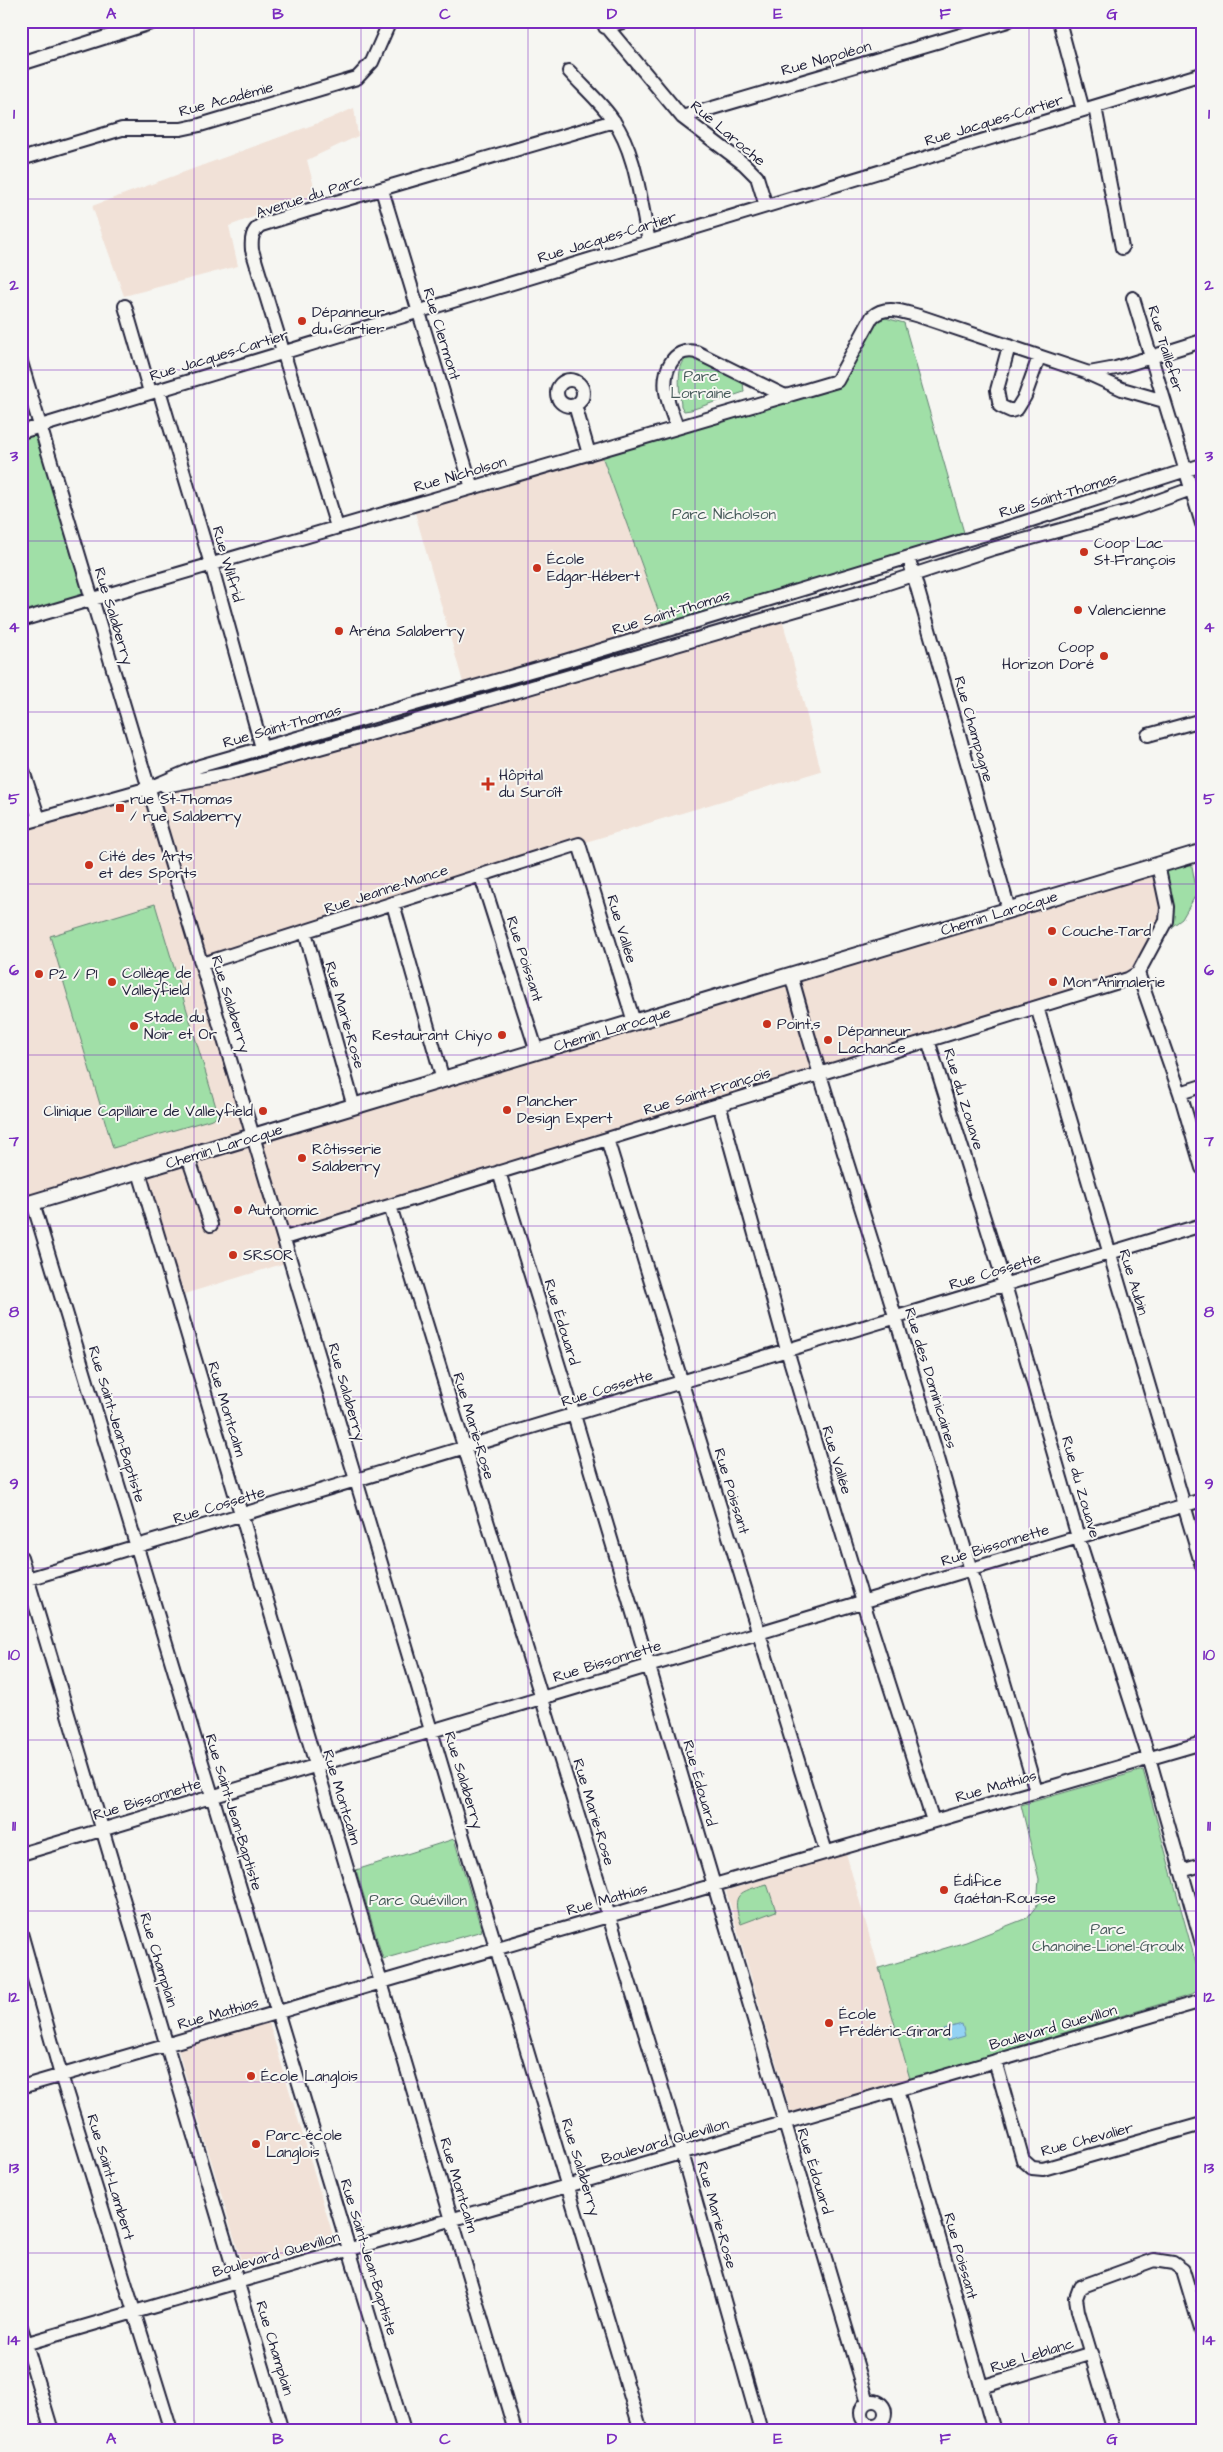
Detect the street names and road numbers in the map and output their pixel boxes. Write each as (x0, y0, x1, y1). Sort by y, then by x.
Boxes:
street label: Rue Napoléon (779, 35, 874, 81)
street label: Rue Académie (177, 77, 276, 122)
street label: Rue Jacques-Cartier (922, 89, 1066, 152)
street label: Rue Laroche (686, 96, 770, 171)
street label: Avenue du Parc (253, 169, 366, 224)
street label: Rue Jacques-Cartier (535, 206, 679, 269)
street label: Rue Clermont (418, 285, 466, 383)
street label: Rue Taillefer (1142, 303, 1189, 395)
street label: Rue Jacques-Cartier (147, 324, 291, 387)
street label: Rue Nicholson (411, 451, 509, 498)
street label: Rue Saint-Thomas (997, 467, 1120, 523)
street label: Rue Wilfrid (207, 524, 248, 605)
street label: Rue Salaberry (88, 565, 138, 668)
street label: Rue Saint-Thomas (610, 584, 733, 640)
street label: Rue Champagne (947, 674, 999, 785)
street label: Rue Saint-Thomas (220, 699, 344, 753)
street label: Rue Jeanne-Mance (322, 860, 451, 919)
street label: Chemin Larocque (938, 886, 1060, 941)
street label: Rue Vallée (601, 892, 642, 966)
street label: Rue Poissant (501, 914, 548, 1005)
street label: Rue Salaberry (205, 953, 255, 1056)
street label: Rue Marie-Rose (319, 959, 370, 1071)
street label: Chemin Larocque (551, 1002, 673, 1057)
street label: Rue du Zouave (938, 1046, 989, 1152)
street label: Rue Saint-François (641, 1062, 774, 1121)
street label: Chemin Larocque (163, 1119, 285, 1174)
street label: Rue Aubin (1114, 1247, 1154, 1318)
street label: Rue Cossette (947, 1248, 1044, 1295)
street label: Rue Édouard (539, 1277, 585, 1368)
street label: Rue des Dominicaines (899, 1305, 962, 1452)
street label: Rue Salaberry (322, 1341, 371, 1444)
street label: Rue Saint-Jean-Baptiste (83, 1343, 150, 1505)
street label: Rue Montcalm (202, 1359, 251, 1459)
street label: Rue Cossette (559, 1365, 656, 1412)
street label: Rue Marie-Rose (447, 1370, 500, 1482)
street label: Rue Vallée (816, 1423, 857, 1497)
street label: Rue du Zouave (1056, 1434, 1105, 1541)
street label: Rue Poissant (708, 1446, 755, 1537)
street label: Rue Cossette (171, 1482, 268, 1529)
street label: Rue Bissonnette (938, 1519, 1052, 1572)
street label: Rue Bissonnette (550, 1635, 664, 1688)
street label: Rue Salaberry (438, 1729, 488, 1832)
street label: Rue Saint-Jean-Baptiste (200, 1731, 267, 1893)
street label: Rue Édouard (677, 1738, 722, 1829)
street label: Rue Montcalm (317, 1747, 366, 1847)
street label: Rue Marie-Rose (567, 1756, 620, 1868)
street label: Rue Mathias (953, 1765, 1040, 1808)
street label: Rue Bissonnette (90, 1773, 204, 1826)
street label: Rue Mathias (564, 1878, 651, 1921)
street label: Rue Champlain (134, 1910, 183, 2010)
street label: Rue Mathias (175, 1992, 262, 2035)
street label: Boulevard Quevillon (987, 1999, 1120, 2056)
street label: Rue Saint-Lambert (81, 2112, 140, 2243)
street label: Boulevard Quevillon (599, 2113, 732, 2170)
street label: Rue Salaberry (555, 2116, 605, 2219)
street label: Rue Chevalier (1039, 2117, 1136, 2162)
street label: Rue Édouard (792, 2126, 838, 2217)
street label: Rue Montcalm (434, 2135, 483, 2235)
street label: Rue Marie-Rose (691, 2159, 742, 2271)
street label: Rue Saint-Jean-Baptiste (335, 2176, 402, 2338)
street label: Rue Poissant (938, 2210, 983, 2302)
street label: Boulevard Quevillon (210, 2226, 343, 2283)
street label: Rue Champlain (250, 2298, 299, 2398)
street label: Rue Leblanc (988, 2333, 1077, 2378)

